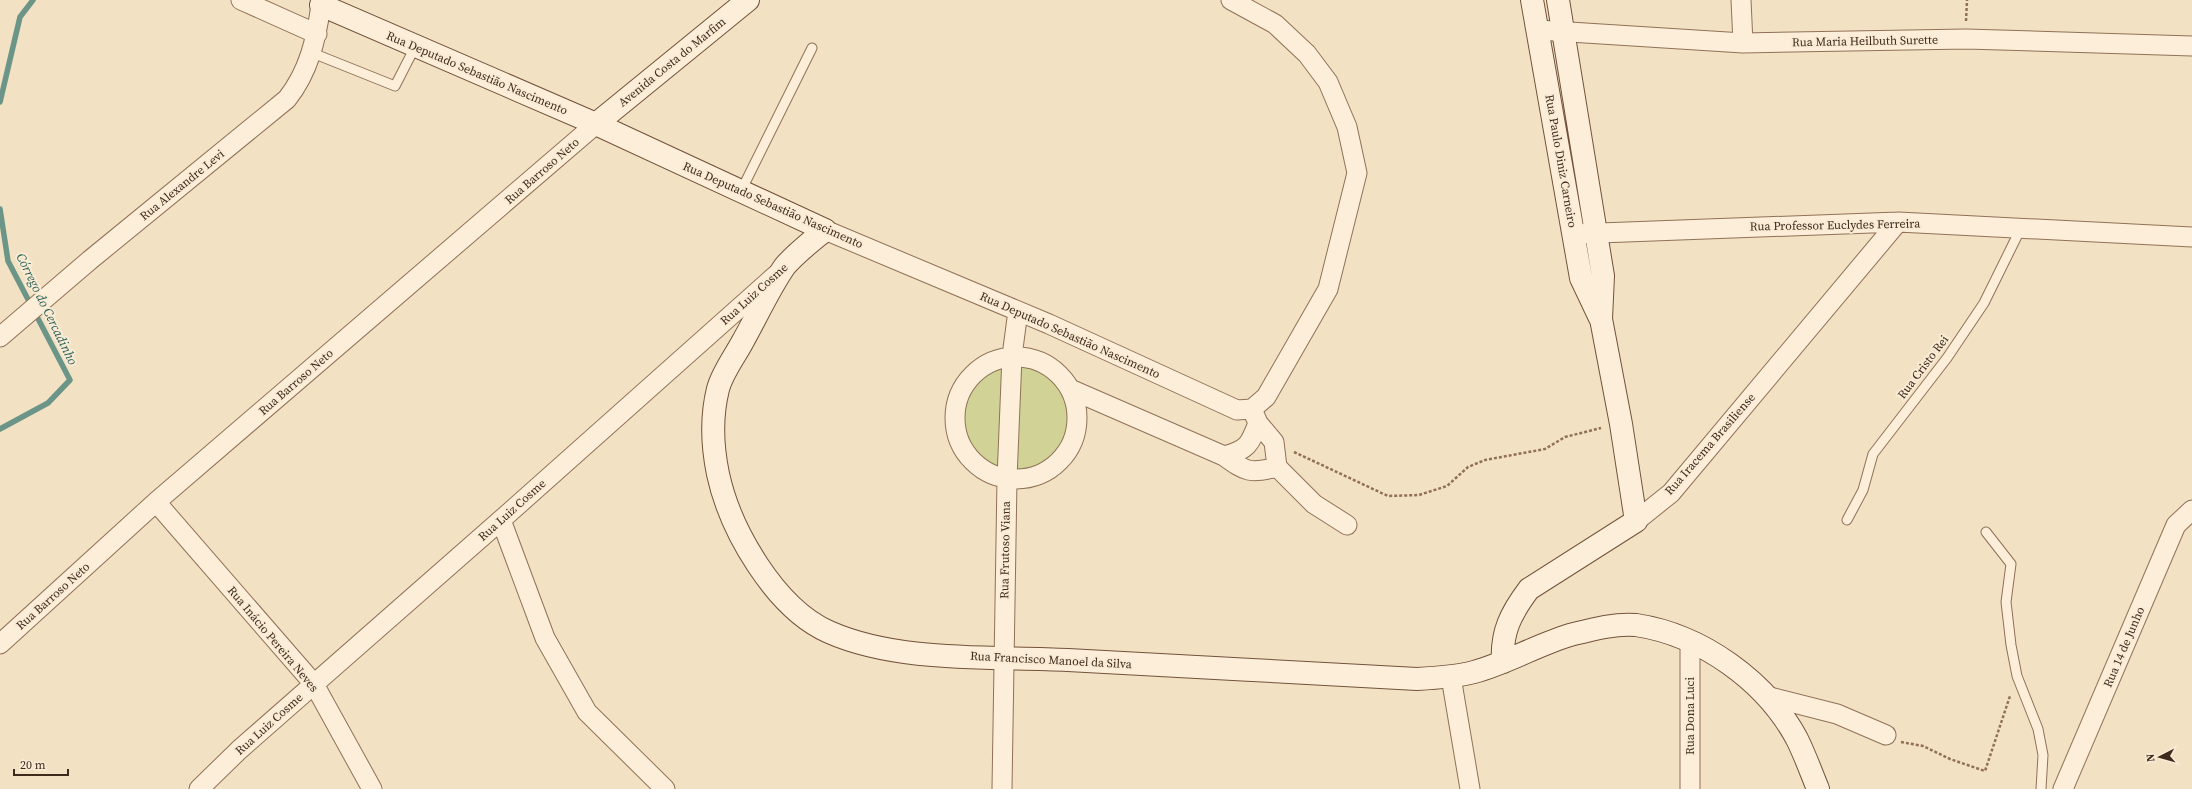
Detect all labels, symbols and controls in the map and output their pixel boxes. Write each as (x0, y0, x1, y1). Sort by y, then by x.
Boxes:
street label: Avenida Costa do Marfim (615, 14, 729, 110)
street label: Rua Deputado Sebastião Nascimento (384, 27, 571, 119)
street label: Rua Maria Heilbuth Surette (1792, 32, 1938, 50)
street label: Rua Paulo Diniz Carneiro (1541, 93, 1581, 229)
street label: Rua Barroso Neto (501, 134, 583, 208)
street label: Rua Alexandre Levi (136, 146, 228, 224)
street label: Rua Deputado Sebastião Nascimento (680, 158, 866, 252)
street label: Rua Professor Euclydes Ferreira (1750, 215, 1921, 234)
water label: Córrego do Cercadinho (12, 250, 82, 368)
street label: Rua Luiz Cosme (717, 259, 791, 329)
street label: Rua Deputado Sebastião Nascimento (977, 288, 1163, 382)
street label: Rua Cristo Rei (1894, 332, 1952, 402)
street label: Rua Barroso Neto (255, 345, 337, 419)
street label: Rua Iracema Brasiliense (1661, 390, 1759, 498)
street label: Rua Luiz Cosme (475, 475, 549, 545)
street label: Rua Frutoso Viana (996, 500, 1014, 599)
street label: Rua Barroso Neto (13, 558, 93, 633)
street label: Rua Inácio Pereira Neves (224, 583, 322, 695)
street label: Rua 14 de Junho (2100, 604, 2148, 690)
street label: Rua Francisco Manoel da Silva (970, 648, 1133, 672)
street label: Rua Dona Luci (1682, 677, 1698, 755)
street label: Rua Luiz Cosme (232, 689, 306, 759)
north arrow (2140, 737, 2180, 777)
scale bar (14, 751, 68, 777)
text: N (2143, 753, 2158, 763)
text: 20 m (20, 757, 46, 773)

